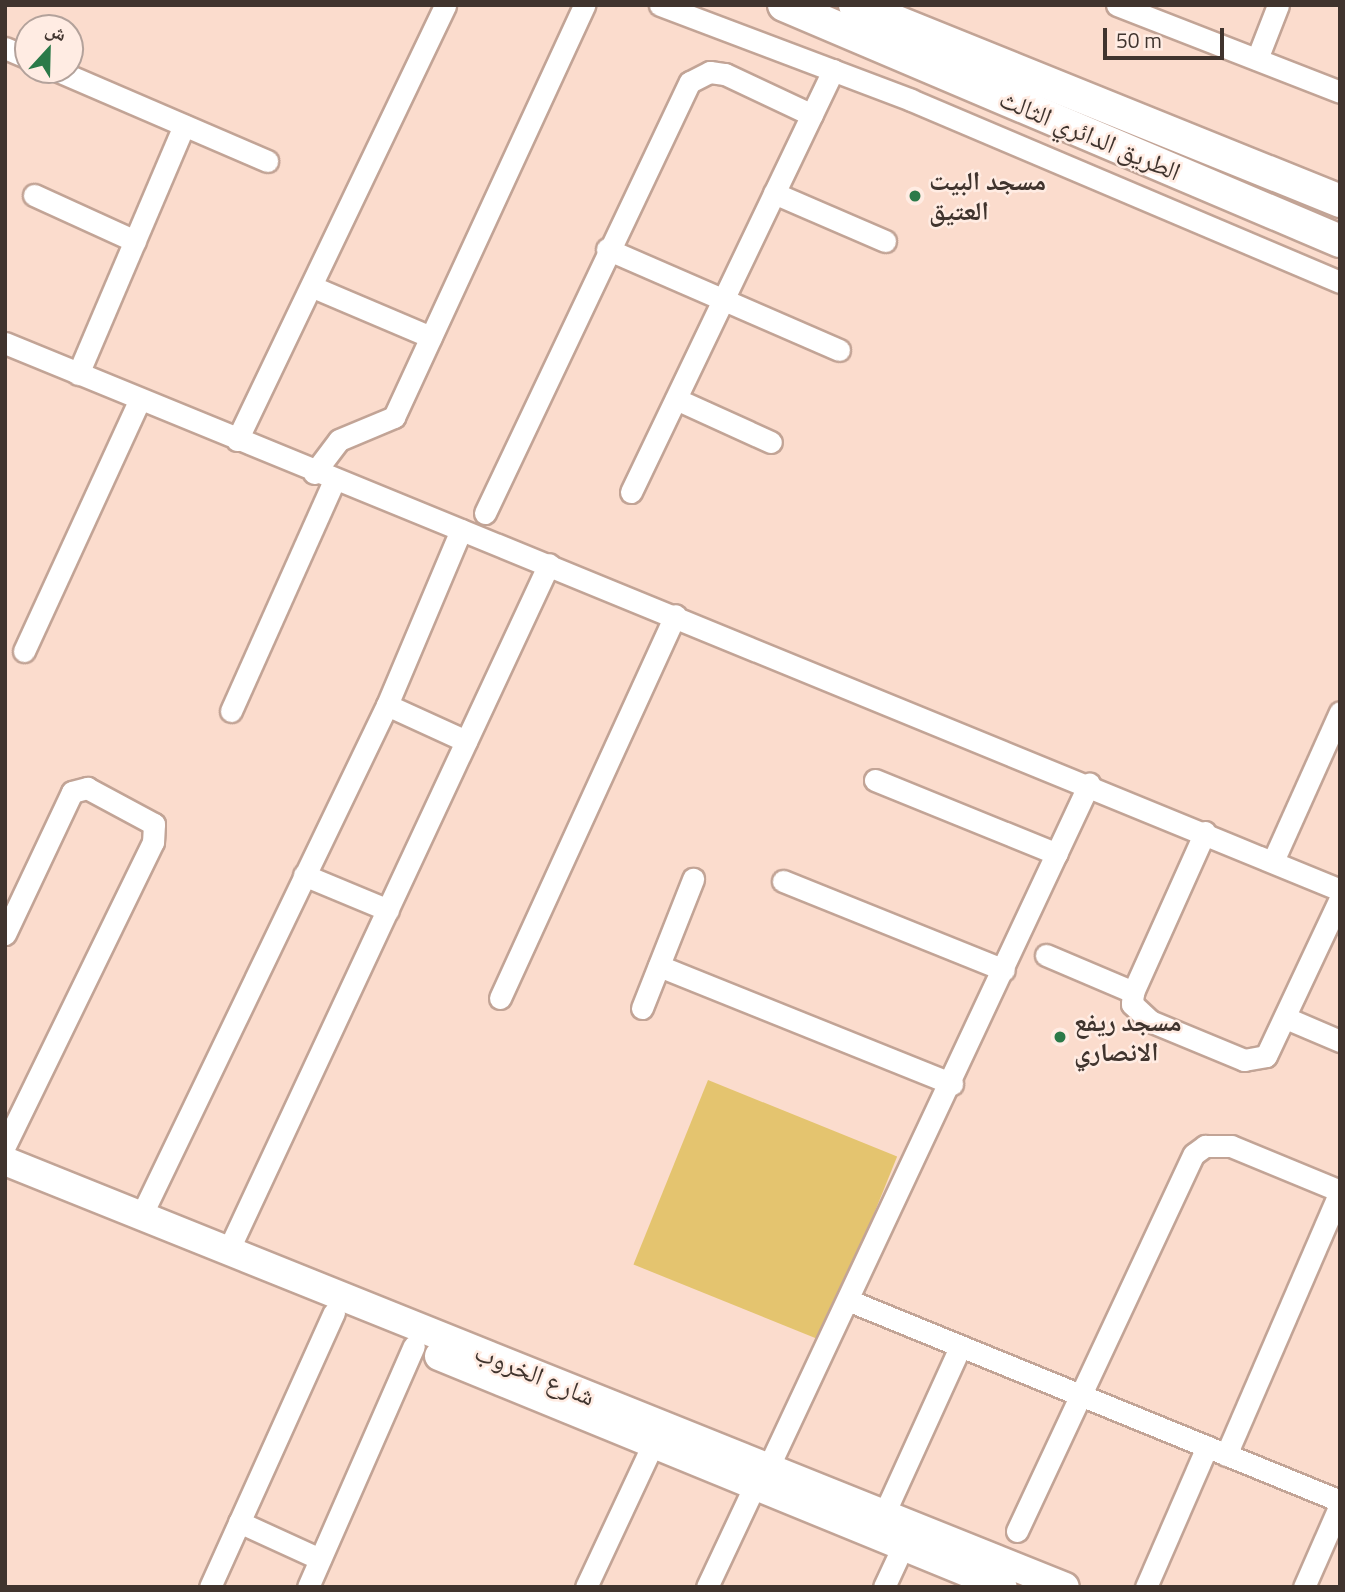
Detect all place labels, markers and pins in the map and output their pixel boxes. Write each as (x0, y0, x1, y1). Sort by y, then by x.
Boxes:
place label: مسجد البيت العتيق (929, 165, 1046, 227)
marker: مسجد البيت العتيق (907, 188, 923, 204)
place label: مسجد ريفع الانصاري (1074, 1006, 1182, 1068)
marker: مسجد ريفع الانصاري (1052, 1029, 1068, 1045)

